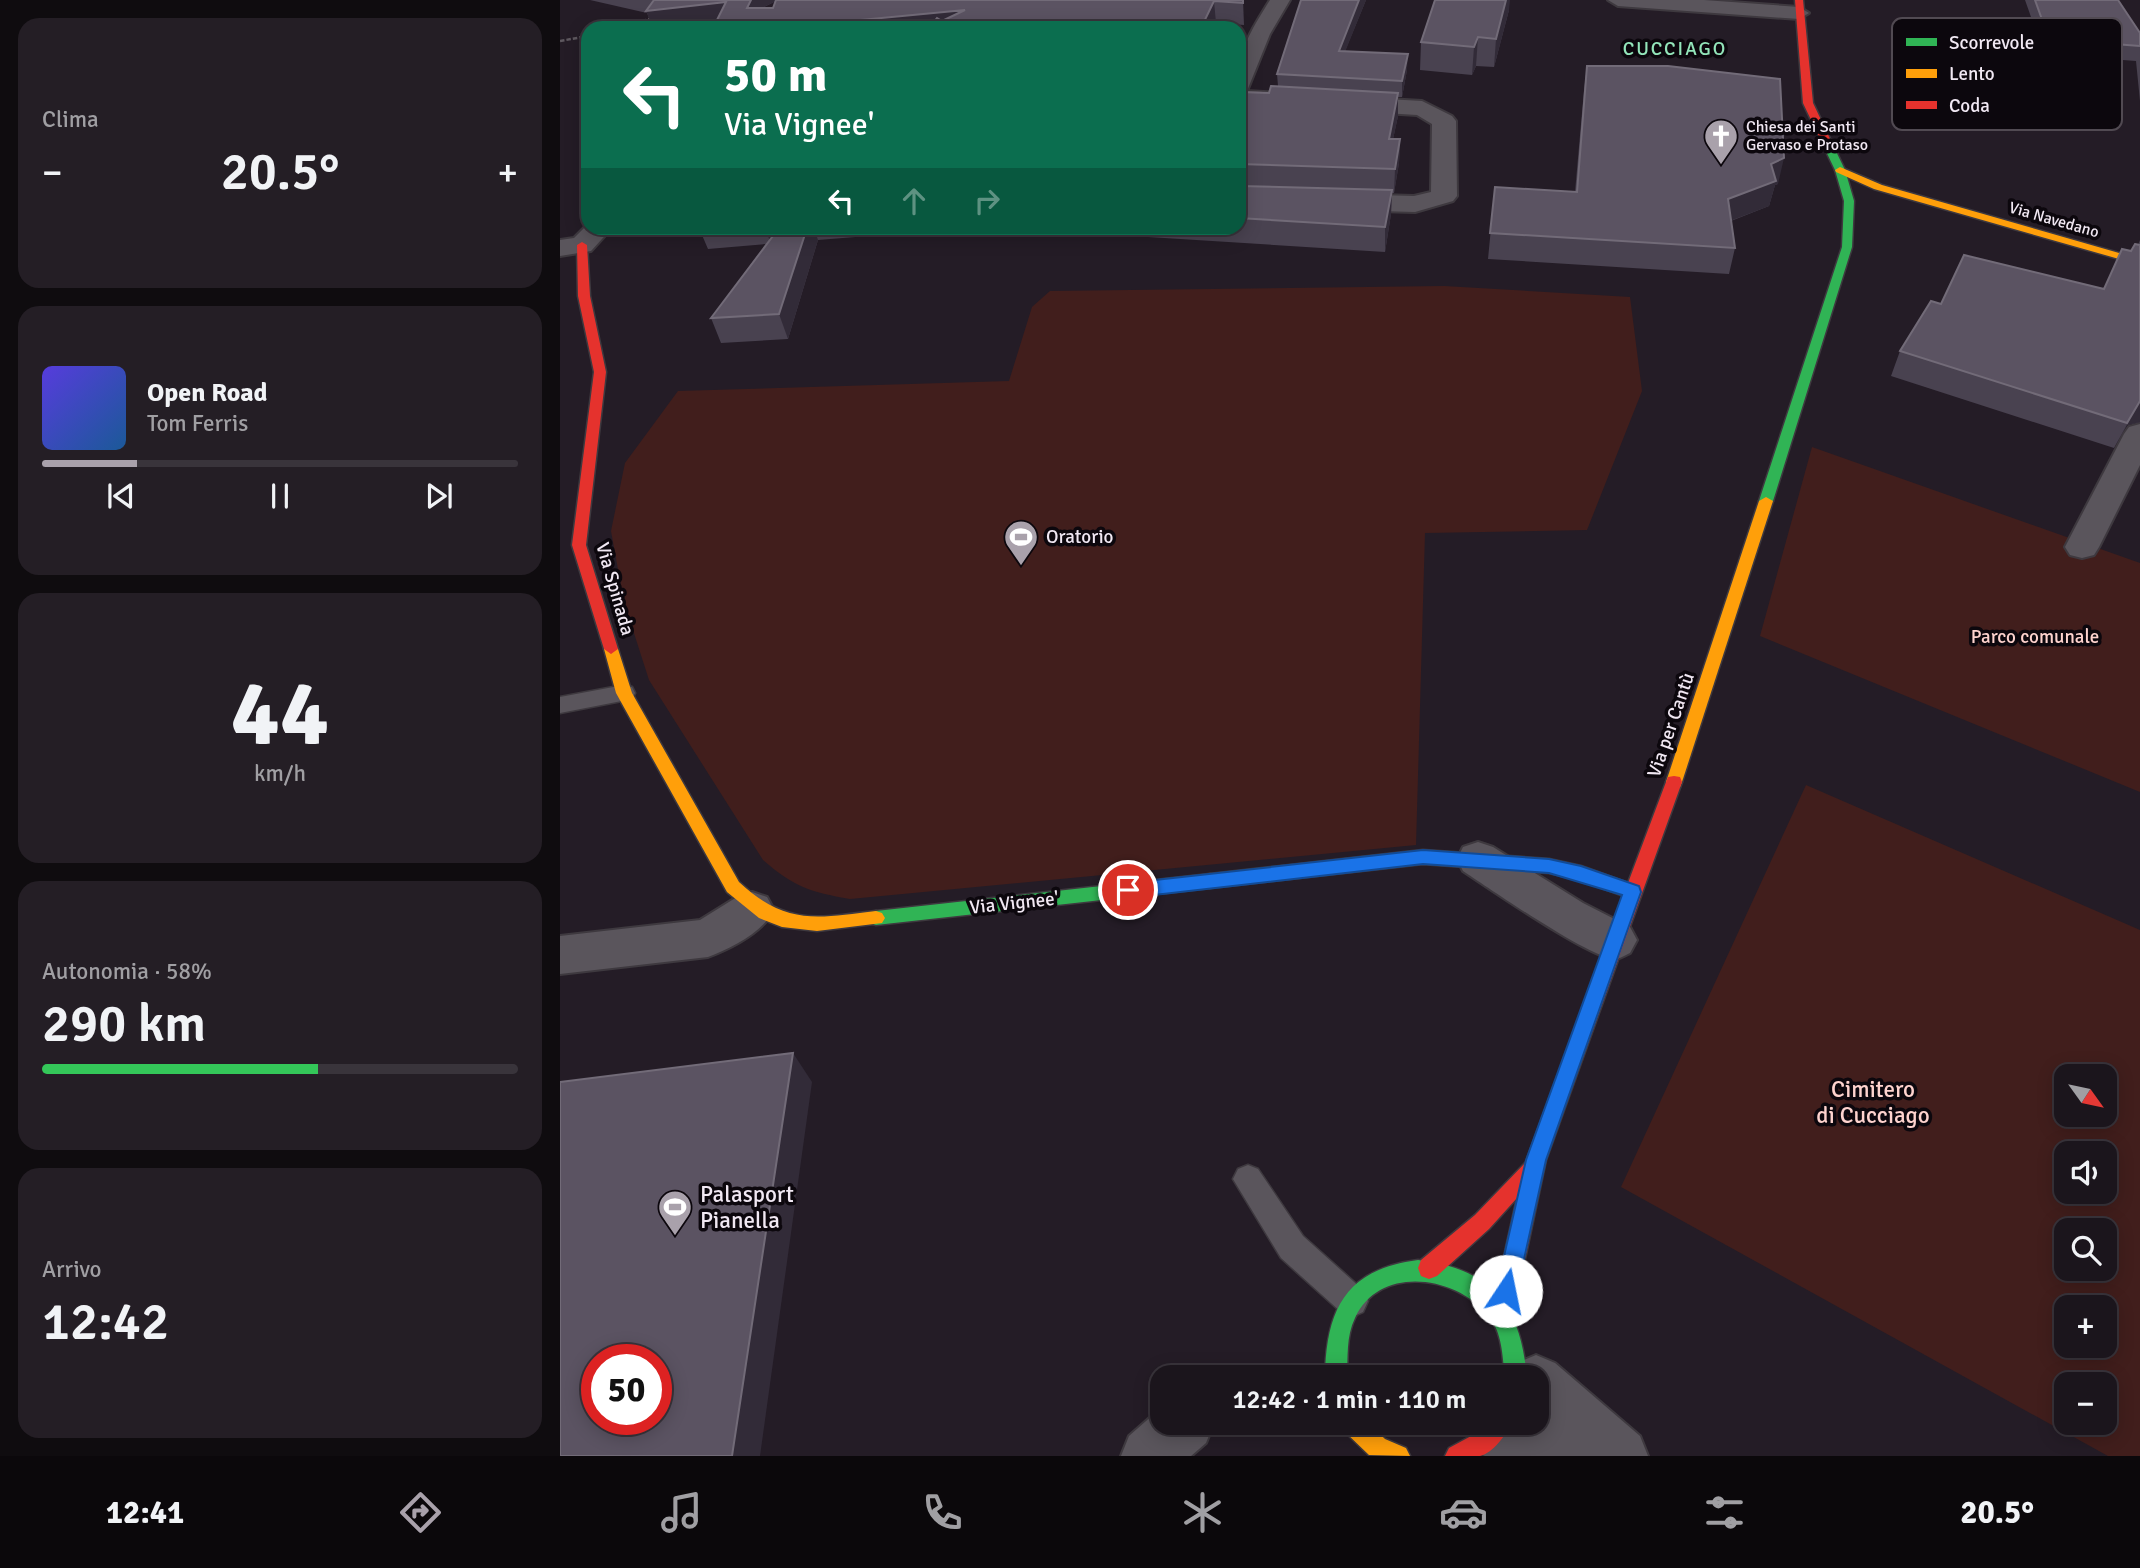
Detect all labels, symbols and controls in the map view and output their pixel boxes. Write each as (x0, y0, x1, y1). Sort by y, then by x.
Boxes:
legend (1892, 18, 2122, 130)
text: Scorrevole (1949, 31, 2034, 55)
district label: CUCCIAGO (1623, 37, 1727, 61)
text: 50 m (724, 45, 827, 105)
icon: left (609, 49, 700, 140)
text: Lento (1949, 62, 1995, 86)
text: Coda (1949, 94, 1990, 118)
text: Clima (42, 105, 99, 134)
text: Via Vignee' (724, 105, 874, 144)
church icon: Chiesa dei Santi Gervaso e Protaso (1702, 117, 1740, 166)
place label: Chiesa dei Santi Gervaso e Protaso (1746, 117, 1868, 155)
text: 20.5° (221, 140, 339, 204)
text: − (42, 149, 63, 196)
text: + (497, 149, 518, 196)
icon: left (822, 182, 860, 220)
icon: ahead (895, 182, 933, 220)
icon: right (968, 182, 1006, 220)
street label: Via Navedano (2007, 198, 2101, 242)
text: Open Road (147, 377, 268, 409)
text: Tom Ferris (147, 409, 248, 438)
icon: previous (102, 477, 140, 515)
icon: pause (261, 477, 299, 515)
icon: next (420, 477, 458, 515)
sports icon: Oratorio (1002, 518, 1040, 567)
place label: Oratorio (1046, 525, 1114, 549)
street label: Via Spinada (590, 540, 640, 638)
park label: Parco comunale (1971, 625, 2099, 649)
text: 44 (231, 657, 329, 770)
street label: Via per Cantù (1642, 670, 1700, 780)
text: km/h (254, 759, 306, 788)
pin (1098, 860, 1158, 920)
icon: arrive (1109, 871, 1147, 909)
street label: Via Vignee' (968, 886, 1060, 920)
text: Autonomia · 58% (42, 957, 212, 986)
text: 290 km (42, 992, 206, 1056)
north arrow (2054, 1064, 2118, 1127)
map controls (2054, 1064, 2117, 1435)
park label: Cimitero di Cucciago (1816, 1075, 1930, 1130)
button: sound (2054, 1141, 2117, 1204)
place label: Palasport Pianella (700, 1180, 794, 1235)
sports icon: Palasport Pianella (656, 1188, 694, 1237)
button: search (2054, 1218, 2117, 1281)
position arrow (1469, 1254, 1543, 1328)
text: Arrivo (42, 1255, 102, 1284)
text: 12:42 (42, 1290, 169, 1354)
button: + (2054, 1295, 2117, 1358)
speed limit sign: 50 (581, 1344, 672, 1435)
button: − (2054, 1372, 2117, 1435)
text: 12:42 · 1 min · 110 m (1233, 1384, 1466, 1416)
icon: directions (396, 1488, 445, 1537)
icon: music (657, 1488, 706, 1537)
icon: phone (918, 1488, 967, 1537)
icon: climate (1178, 1488, 1227, 1537)
icon: car (1439, 1488, 1488, 1537)
icon: filters (1700, 1488, 1749, 1537)
text: 12:41 (106, 1493, 184, 1532)
text: 20.5° (1960, 1493, 2034, 1532)

